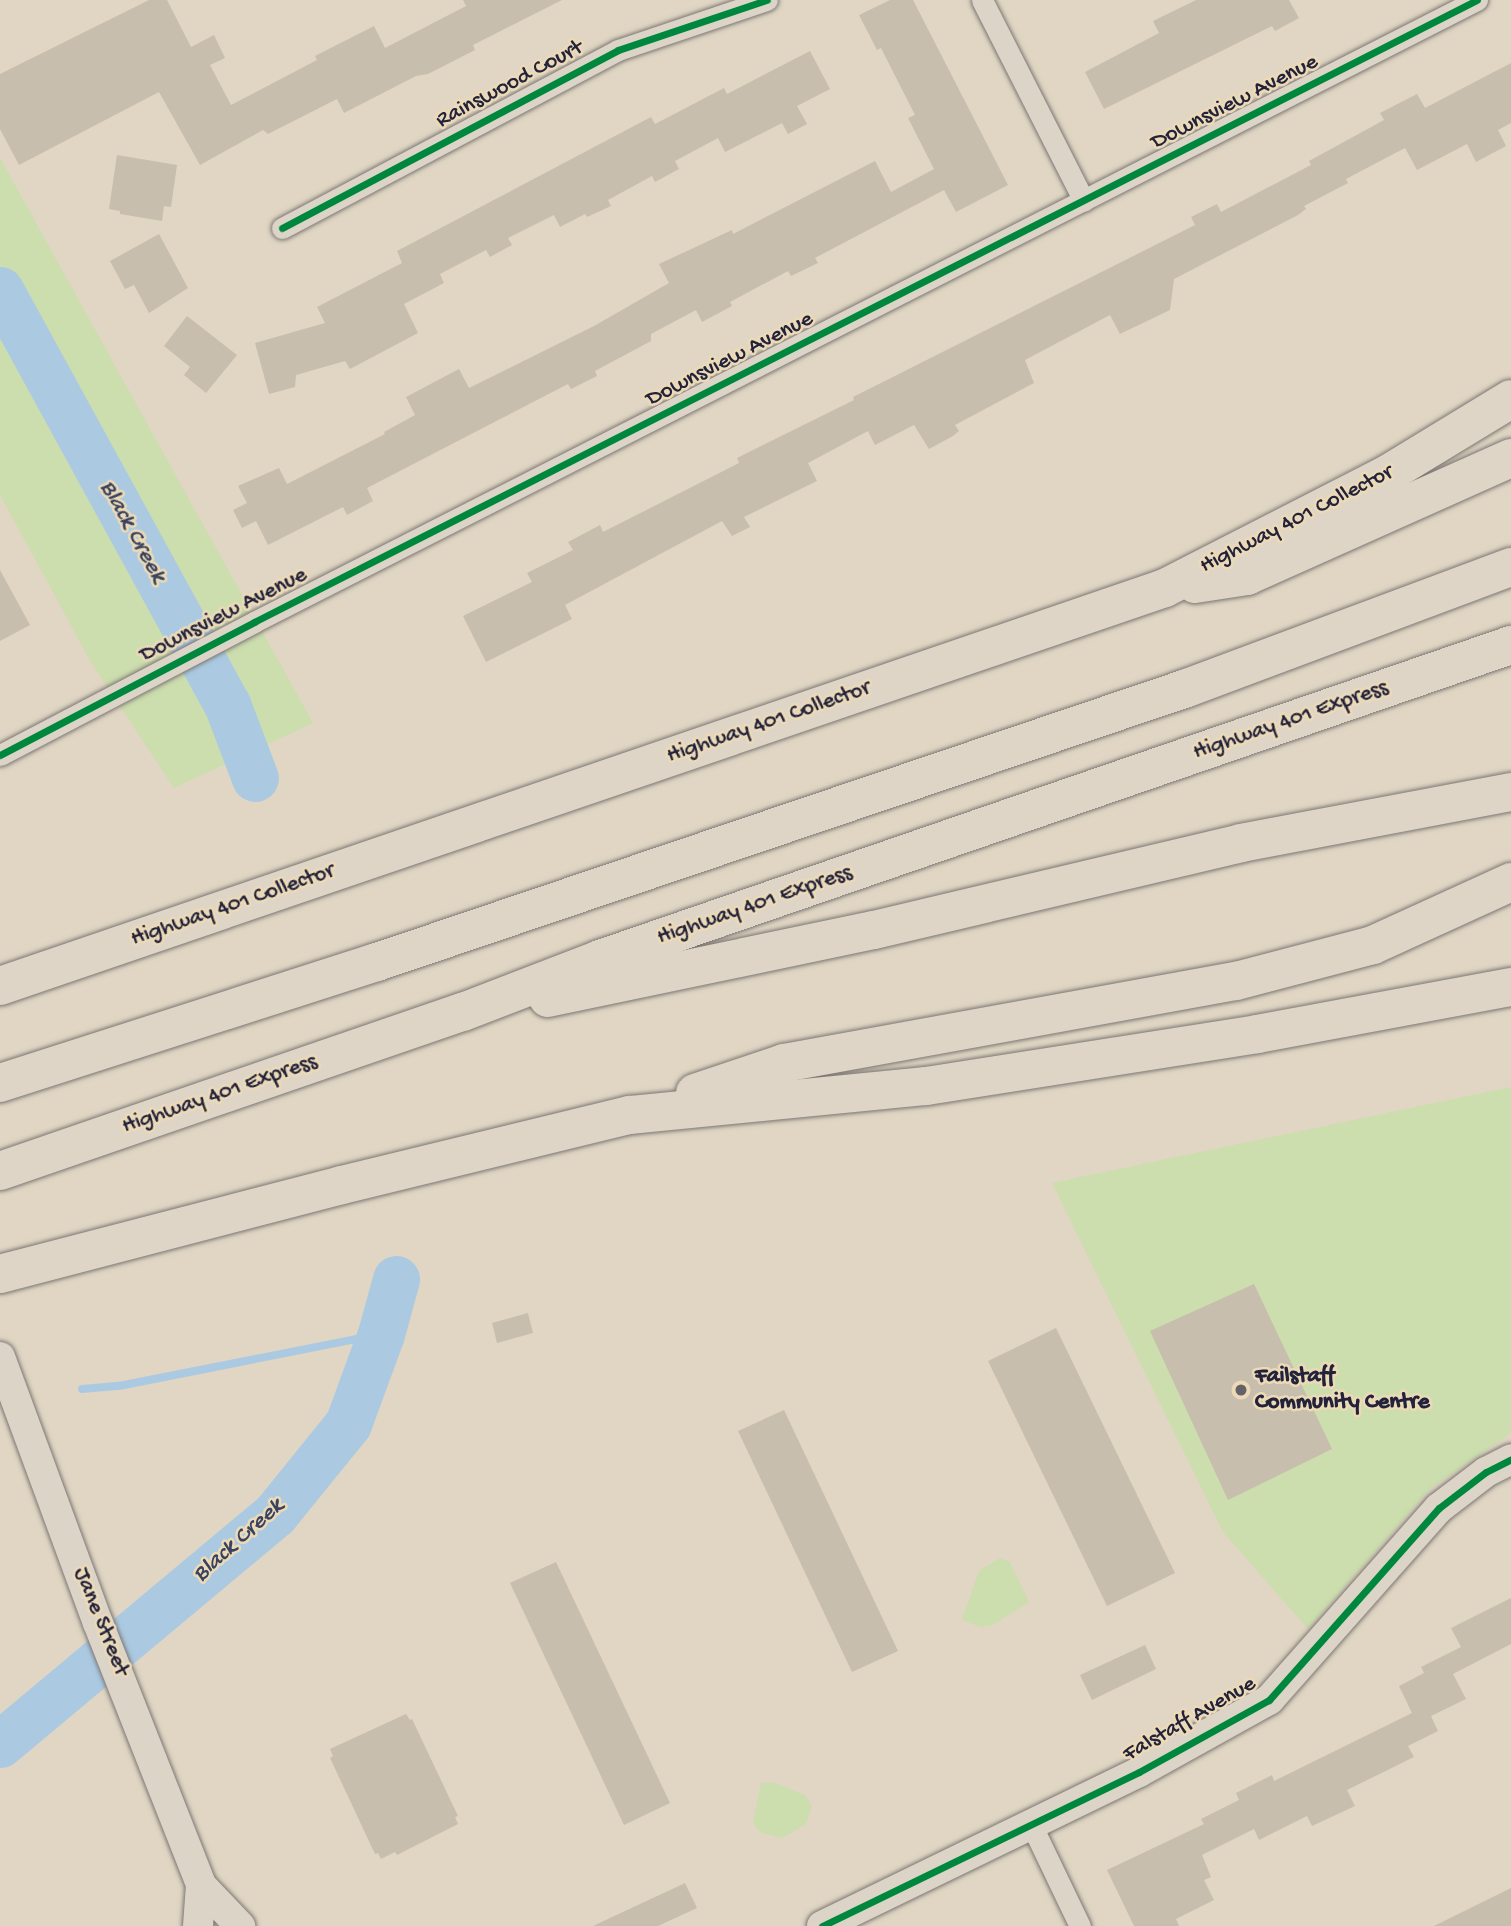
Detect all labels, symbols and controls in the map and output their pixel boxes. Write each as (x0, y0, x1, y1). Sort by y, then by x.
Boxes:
street label: Rainswood Court (432, 35, 588, 135)
street label: Downsview Avenue (1147, 49, 1323, 157)
street label: Downsview Avenue (642, 306, 818, 414)
street label: Highway 401 Collector (1196, 459, 1398, 581)
water label: Black Creek (92, 476, 172, 588)
street label: Downsview Avenue (136, 562, 312, 670)
street label: Highway 401 Collector (664, 675, 874, 771)
street label: Highway 401 Express (1190, 675, 1392, 767)
street label: Highway 401 Collector (128, 858, 338, 954)
street label: Highway 401 Express (654, 860, 856, 952)
street label: Highway 401 Express (119, 1049, 321, 1141)
place label: Failstaff Community Centre (1255, 1363, 1430, 1417)
marker: Failstaff Community Centre (1233, 1382, 1249, 1398)
water label: Black Creek (188, 1493, 290, 1589)
street label: Jane Street (66, 1564, 134, 1680)
street label: Falstaff Avenue (1119, 1671, 1261, 1769)

